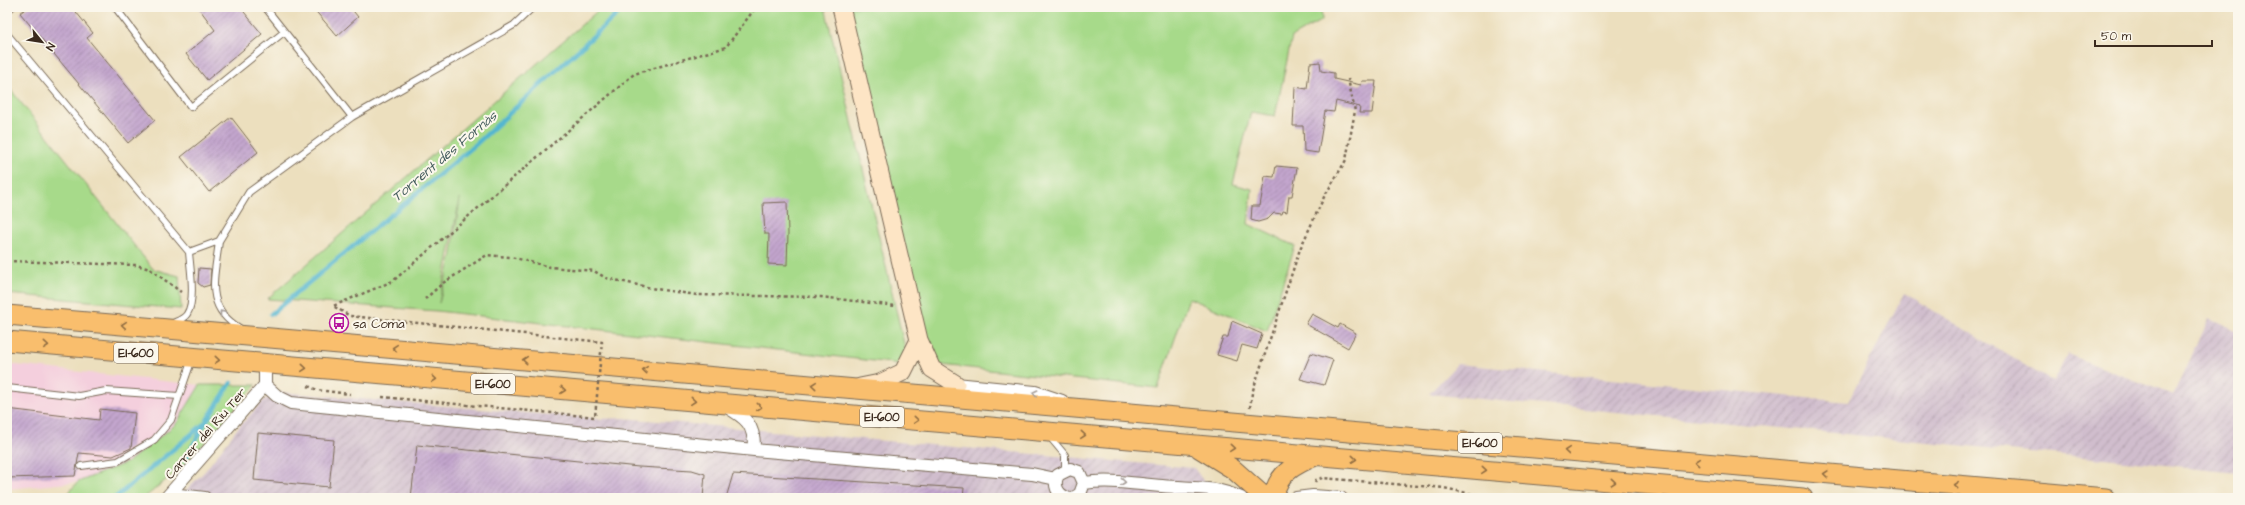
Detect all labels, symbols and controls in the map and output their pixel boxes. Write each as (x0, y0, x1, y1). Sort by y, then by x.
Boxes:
north arrow (22, 22, 62, 62)
scale bar (2095, 22, 2212, 48)
text: 50 m (2101, 28, 2132, 45)
text: N (42, 40, 58, 54)
water label: Torrent des Fornàs (388, 106, 502, 207)
one-way arrow (220, 310, 227, 317)
bus stop icon: sa Coma (328, 312, 350, 334)
place label: sa Coma (353, 315, 405, 333)
one-way arrow (121, 320, 127, 329)
one-way arrow (43, 340, 49, 349)
road number: EI-600 (114, 343, 158, 363)
one-way arrow (392, 344, 398, 353)
one-way arrow (214, 356, 220, 365)
one-way arrow (522, 356, 528, 365)
one-way arrow (301, 363, 307, 372)
one-way arrow (642, 366, 648, 375)
one-way arrow (431, 374, 437, 383)
road number: EI-600 (471, 374, 515, 394)
one-way arrow (811, 380, 817, 389)
street label: Carrer del Riu Ter (161, 384, 251, 483)
one-way arrow (560, 385, 566, 394)
one-way arrow (1032, 390, 1038, 398)
one-way arrow (690, 397, 696, 406)
one-way arrow (756, 402, 762, 411)
road number: EI-600 (860, 407, 904, 427)
one-way arrow (913, 416, 920, 425)
one-way arrow (1079, 430, 1086, 439)
road number: EI-600 (1458, 433, 1502, 453)
one-way arrow (1229, 444, 1235, 453)
one-way arrow (1564, 446, 1570, 455)
one-way arrow (1351, 455, 1357, 464)
one-way arrow (1694, 458, 1700, 467)
one-way arrow (1481, 466, 1487, 475)
one-way arrow (1823, 469, 1829, 478)
one-way arrow (1120, 477, 1126, 486)
one-way arrow (1610, 477, 1616, 486)
one-way arrow (1953, 480, 1959, 489)

